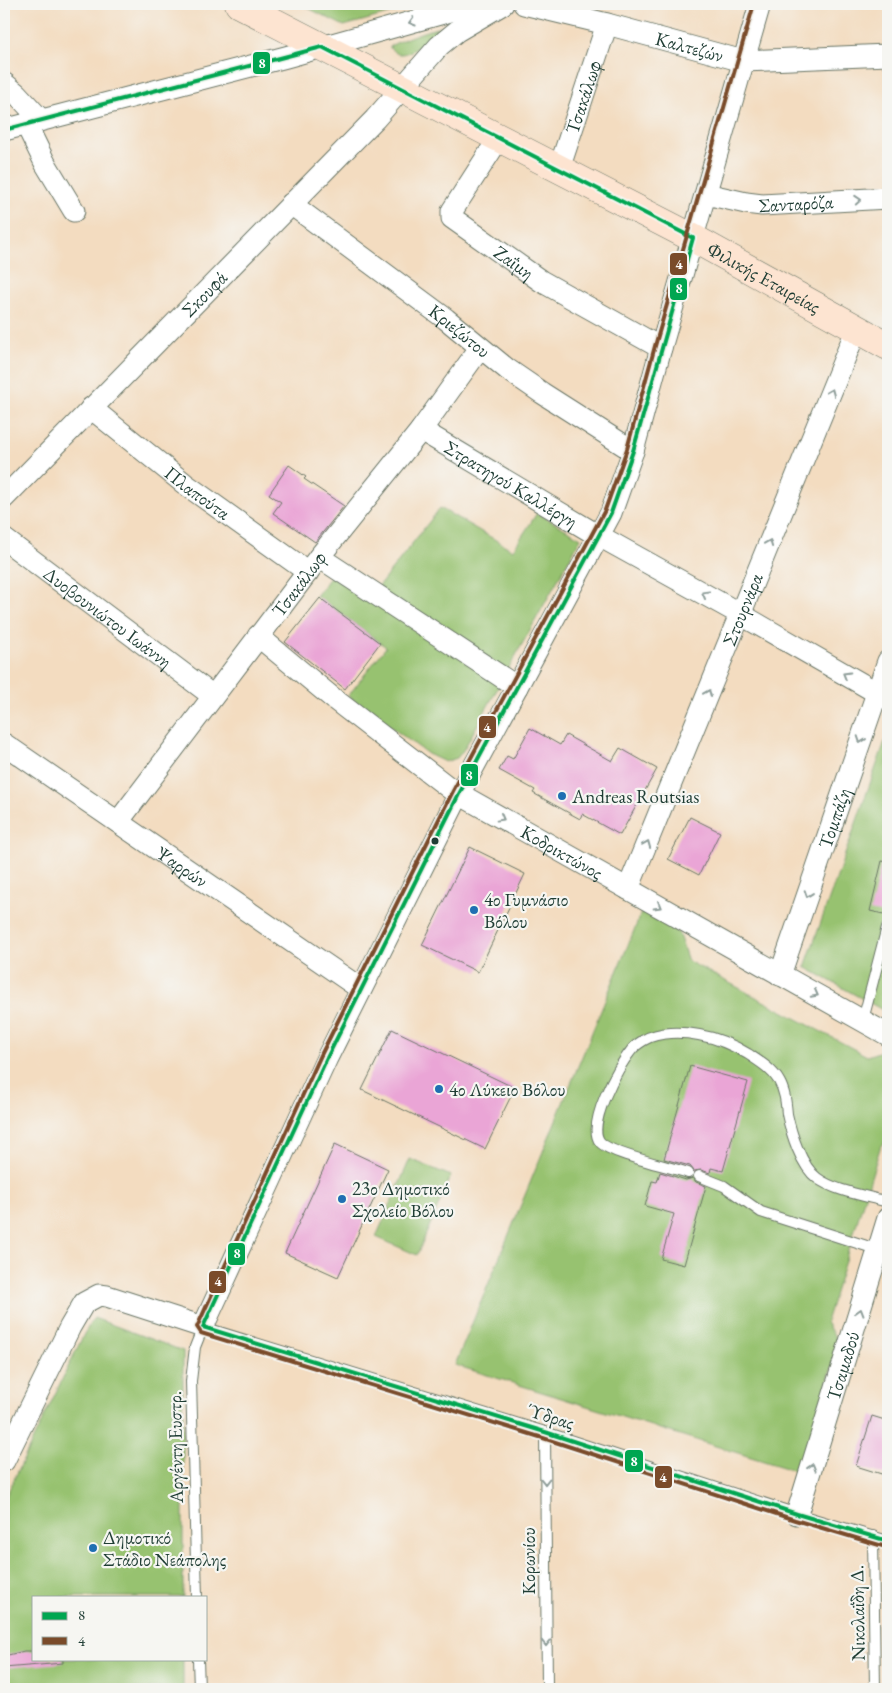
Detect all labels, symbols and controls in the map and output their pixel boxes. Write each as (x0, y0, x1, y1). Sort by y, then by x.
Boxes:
one-way arrow (409, 16, 417, 26)
street label: Καλτεζών (653, 26, 726, 68)
line badge: 8 (252, 51, 271, 75)
text: 8 (258, 54, 266, 72)
street label: Τσακάλωφ (560, 57, 607, 137)
street label: Σανταρόζα (758, 189, 834, 218)
one-way arrow (855, 194, 863, 205)
street label: Φιλικής Εταιρείας (703, 236, 825, 319)
street label: Ζαΐμη (489, 240, 539, 285)
line badge: 4 (669, 252, 688, 276)
text: 4 (675, 255, 683, 273)
street label: Σκουφά (176, 265, 233, 322)
line badge: 8 (669, 277, 688, 301)
text: 8 (675, 279, 683, 297)
street label: Κριεζώτου (424, 298, 496, 363)
one-way arrow (825, 389, 835, 397)
street label: Στρατηγού Καλλέργη (440, 435, 582, 534)
street label: Πλαπούτα (159, 460, 235, 526)
one-way arrow (763, 539, 774, 548)
street label: Τσακάλωφ (266, 546, 332, 622)
street label: Δυοβουνιώτου Ιωάννη (38, 561, 177, 674)
street label: Στουρνάρα (717, 569, 769, 650)
one-way arrow (701, 591, 710, 601)
one-way arrow (843, 671, 852, 681)
one-way arrow (702, 689, 712, 698)
line badge: 4 (478, 715, 497, 739)
text: 4 (483, 718, 491, 736)
one-way arrow (856, 736, 866, 744)
line badge: 8 (460, 763, 479, 787)
text: 8 (465, 766, 473, 784)
place label: Andreas Routsias (571, 784, 700, 809)
street label: Τομπάζη (813, 785, 856, 852)
marker: Andreas Routsias (556, 790, 568, 802)
one-way arrow (496, 812, 505, 822)
street label: Κοδρικτώνος (516, 819, 607, 885)
unlabelled marker (430, 836, 440, 846)
street label: Ψαρρών (151, 840, 213, 893)
one-way arrow (640, 840, 651, 849)
place label: 4ο Γυμνάσιο Βόλου (484, 887, 568, 934)
one-way arrow (804, 889, 814, 898)
one-way arrow (653, 900, 662, 910)
marker: 4ο Γυμνάσιο Βόλου (468, 904, 480, 916)
one-way arrow (810, 988, 819, 998)
place label: 4ο Λύκειο Βόλου (449, 1077, 566, 1102)
marker: 4ο Λύκειο Βόλου (433, 1083, 445, 1095)
place label: 23ο Δημοτικό Σχολείο Βόλου (352, 1176, 454, 1223)
marker: 23ο Δημοτικό Σχολείο Βόλου (336, 1193, 348, 1205)
line badge: 8 (227, 1242, 246, 1266)
text: 8 (233, 1244, 241, 1262)
line badge: 4 (208, 1270, 227, 1294)
text: 4 (214, 1272, 222, 1290)
one-way arrow (854, 1308, 864, 1316)
street label: Τσαμαδού (821, 1328, 865, 1404)
street label: Αργέντη Ευστρ. (162, 1391, 189, 1504)
street label: Ύδρας (523, 1397, 577, 1435)
line badge: 8 (624, 1449, 644, 1473)
text: 8 (630, 1452, 638, 1470)
one-way arrow (807, 1464, 817, 1472)
line badge: 4 (654, 1465, 673, 1489)
text: 4 (659, 1468, 667, 1486)
one-way arrow (540, 1477, 550, 1485)
place label: Δημοτικό Στάδιο Νεάπολης (103, 1525, 226, 1572)
street label: Κορωνίου (516, 1527, 541, 1595)
marker: Δημοτικό Στάδιο Νεάπολης (87, 1542, 99, 1554)
street label: Νικολαΐδη Δ. (844, 1565, 871, 1661)
legend (32, 1596, 208, 1660)
text: 8 (78, 1605, 85, 1624)
text: 4 (78, 1631, 86, 1650)
one-way arrow (541, 1640, 551, 1647)

